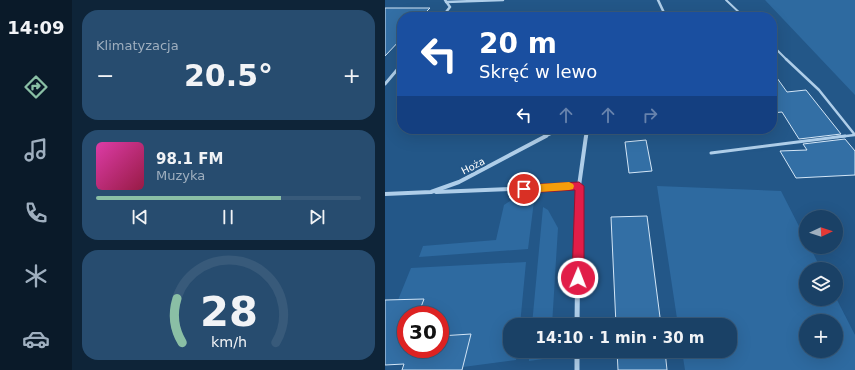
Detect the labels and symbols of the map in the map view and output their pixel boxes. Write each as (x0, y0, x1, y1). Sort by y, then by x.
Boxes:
street label: Hoża (459, 155, 487, 177)
pin (507, 172, 541, 206)
north arrow (799, 210, 843, 254)
position arrow (557, 257, 599, 299)
speed limit sign: 30 (397, 306, 449, 358)

